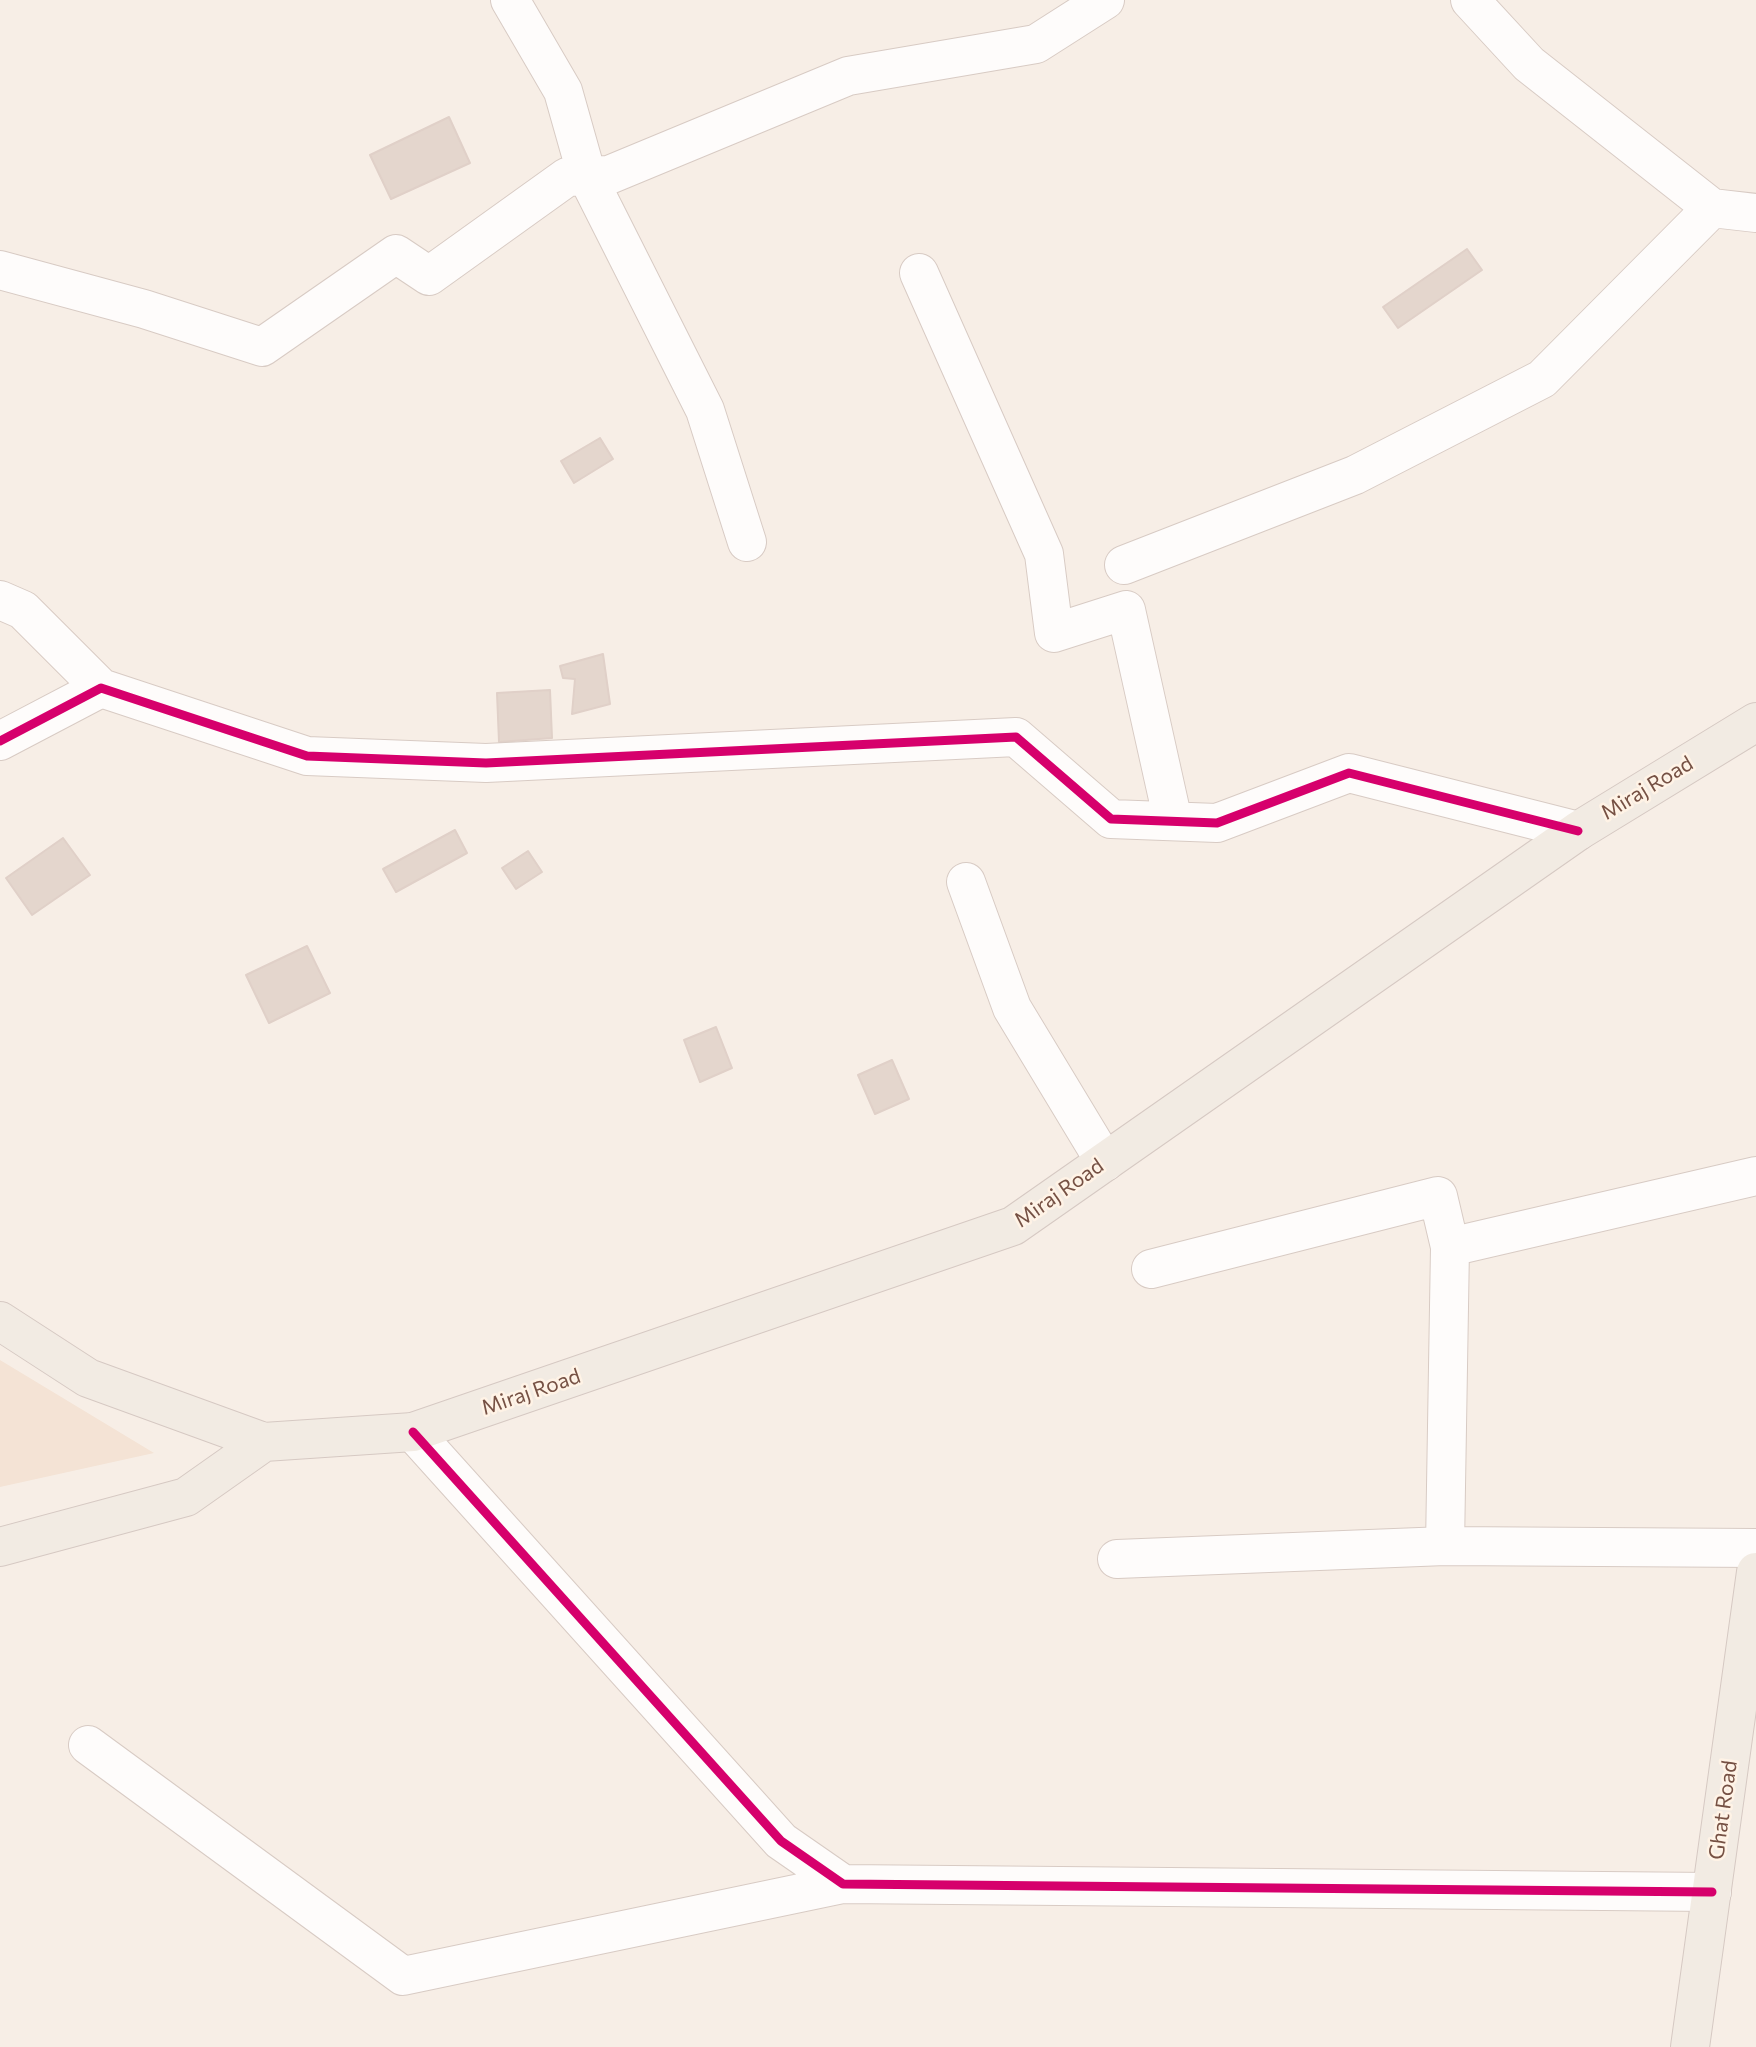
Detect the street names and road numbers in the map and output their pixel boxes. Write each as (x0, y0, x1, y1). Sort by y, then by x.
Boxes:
street label: Miraj Road (1596, 751, 1698, 825)
street label: Miraj Road (1010, 1153, 1108, 1233)
street label: Miraj Road (478, 1363, 584, 1421)
street label: Ghat Road (1704, 1759, 1742, 1861)

